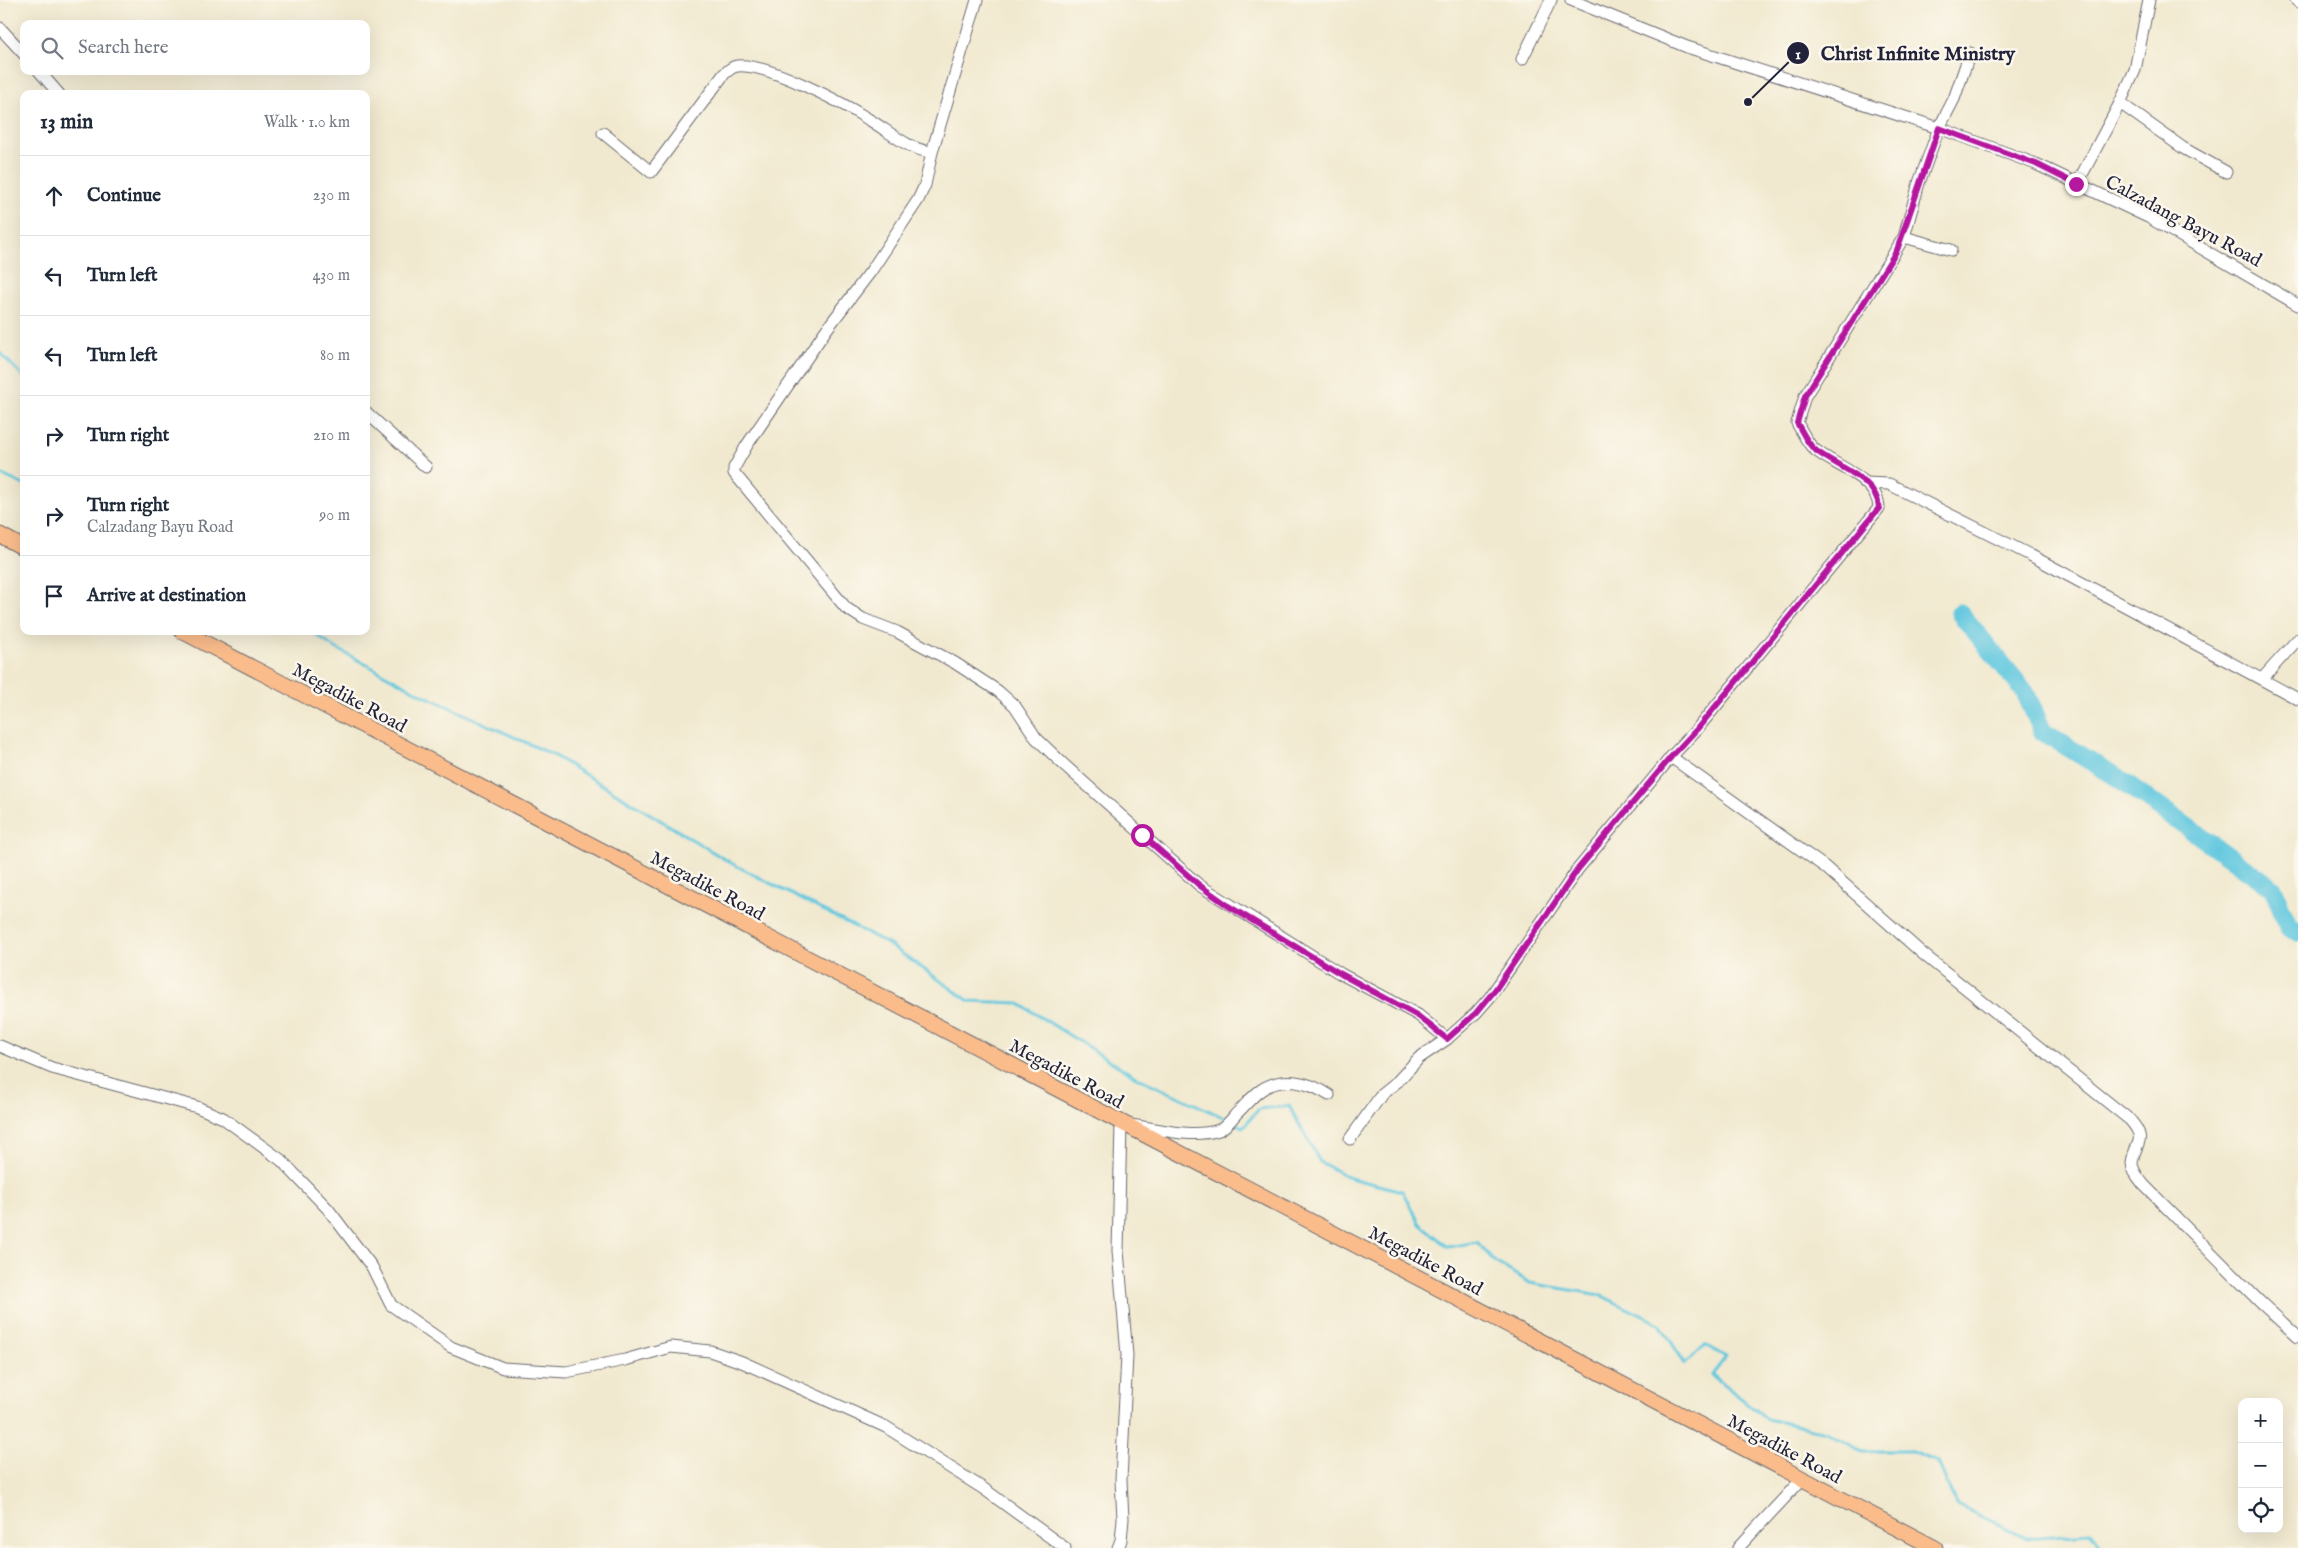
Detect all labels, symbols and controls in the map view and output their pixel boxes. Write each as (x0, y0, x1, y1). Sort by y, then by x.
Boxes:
search box (20, 20, 370, 75)
icon: search (38, 34, 66, 62)
text: Search here (78, 36, 169, 60)
callout: Christ Infinite Ministry (1786, 36, 2025, 71)
text: Christ Infinite Ministry (1821, 42, 2016, 67)
text: 1 (1795, 45, 1801, 64)
text: 13 min (40, 109, 93, 136)
text: Walk · 1.0 km (264, 113, 350, 133)
street label: Calzadang Bayu Road (2101, 170, 2266, 274)
route end (2065, 173, 2088, 196)
icon: ahead (40, 182, 68, 210)
text: Continue (87, 184, 161, 208)
text: 230 m (313, 186, 350, 206)
icon: left (40, 262, 68, 290)
text: Turn left (87, 264, 158, 288)
text: 430 m (312, 266, 350, 286)
icon: left (40, 342, 68, 370)
text: Turn left (87, 344, 158, 368)
text: 80 m (320, 346, 350, 366)
icon: right (40, 422, 68, 450)
text: Turn right (87, 424, 169, 448)
text: 210 m (313, 426, 350, 446)
text: Turn right (87, 494, 169, 518)
icon: right (40, 502, 68, 530)
text: 90 m (319, 506, 350, 526)
text: Calzadang Bayu Road (87, 518, 233, 538)
icon: arrive (40, 582, 68, 610)
text: Arrive at destination (87, 584, 246, 608)
street label: Megadike Road (288, 659, 411, 739)
route start (1131, 824, 1154, 847)
street label: Megadike Road (646, 847, 769, 927)
street label: Megadike Road (1005, 1035, 1128, 1115)
street label: Megadike Road (1364, 1222, 1487, 1302)
map controls (2238, 1398, 2283, 1533)
button: + (2238, 1398, 2283, 1443)
street label: Megadike Road (1723, 1410, 1846, 1490)
button: − (2238, 1443, 2283, 1488)
button: locate (2238, 1488, 2283, 1533)

